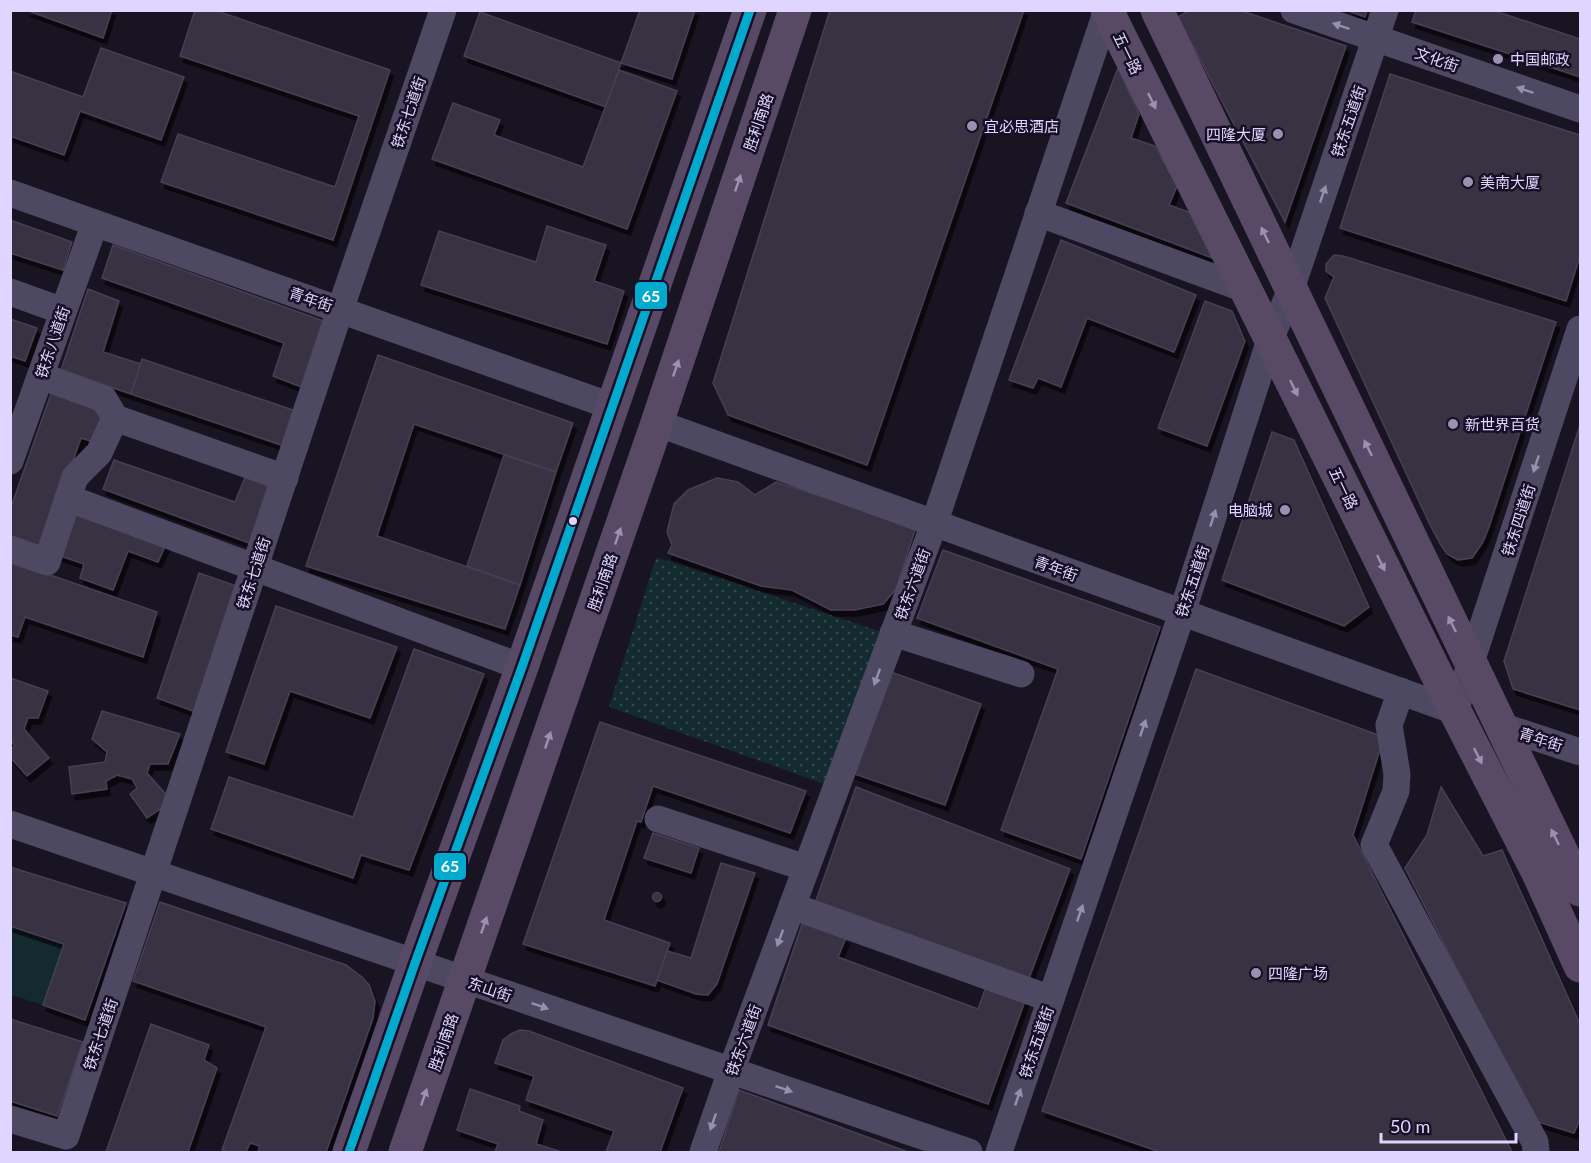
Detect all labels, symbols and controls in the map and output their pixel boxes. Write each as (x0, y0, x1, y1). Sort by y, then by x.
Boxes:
one-way arrow (1332, 21, 1350, 31)
street label: 五一路 (1110, 29, 1146, 77)
street label: 文化街 (1413, 43, 1461, 75)
place label: 中国邮政 (1510, 50, 1570, 68)
marker: 中国邮政 (1491, 52, 1505, 66)
street label: 铁东七道街 (387, 74, 429, 150)
street label: 铁东五道街 (1327, 83, 1369, 159)
one-way arrow (1516, 84, 1534, 94)
street label: 胜利南路 (740, 91, 776, 153)
one-way arrow (1147, 92, 1156, 109)
place label: 宜必思酒店 (984, 117, 1059, 135)
marker: 宜必思酒店 (965, 119, 979, 133)
place label: 四隆大厦 (1206, 125, 1266, 143)
marker: 四隆大厦 (1271, 127, 1285, 141)
place label: 美南大厦 (1480, 173, 1540, 191)
one-way arrow (733, 174, 743, 192)
marker: 美南大厦 (1461, 175, 1475, 189)
one-way arrow (1319, 185, 1328, 203)
one-way arrow (1260, 226, 1269, 243)
line badge: 65 (634, 281, 668, 310)
street label: 青年街 (287, 283, 335, 315)
text: 65 (642, 286, 660, 305)
street label: 铁东八道街 (31, 304, 73, 380)
one-way arrow (672, 359, 681, 377)
one-way arrow (1289, 379, 1299, 397)
place label: 新世界百货 (1465, 415, 1540, 433)
marker: 新世界百货 (1446, 417, 1460, 431)
one-way arrow (1363, 440, 1372, 457)
one-way arrow (1531, 455, 1540, 473)
street label: 五一路 (1326, 464, 1362, 512)
street label: 铁东四道街 (1498, 482, 1538, 558)
place label: 电脑城 (1228, 501, 1273, 519)
marker: 电脑城 (1278, 503, 1292, 517)
one-way arrow (1209, 509, 1218, 527)
unlabelled marker (567, 515, 579, 527)
one-way arrow (614, 527, 624, 545)
street label: 铁东七道街 (233, 535, 273, 611)
street label: 铁东五道街 (1172, 543, 1212, 619)
street label: 铁东六道街 (891, 546, 933, 622)
street label: 胜利南路 (584, 551, 620, 613)
street label: 青年街 (1032, 552, 1080, 584)
one-way arrow (1376, 554, 1386, 571)
one-way arrow (1448, 615, 1457, 632)
one-way arrow (872, 668, 881, 686)
one-way arrow (1139, 719, 1148, 737)
street label: 青年街 (1517, 723, 1565, 755)
one-way arrow (543, 731, 553, 749)
one-way arrow (1473, 747, 1483, 764)
one-way arrow (1551, 829, 1560, 846)
line badge: 65 (433, 852, 467, 881)
text: 65 (441, 856, 459, 875)
one-way arrow (1076, 903, 1086, 921)
one-way arrow (479, 916, 489, 934)
one-way arrow (775, 930, 785, 948)
place label: 四隆广场 (1268, 964, 1328, 982)
marker: 四隆广场 (1249, 966, 1263, 980)
street label: 东山街 (466, 973, 514, 1005)
street label: 铁东七道街 (79, 996, 121, 1072)
one-way arrow (531, 1001, 549, 1011)
street label: 铁东六道街 (722, 1002, 764, 1078)
street label: 铁东五道街 (1015, 1004, 1057, 1080)
street label: 胜利南路 (425, 1011, 461, 1073)
one-way arrow (775, 1085, 793, 1095)
one-way arrow (420, 1088, 430, 1106)
one-way arrow (1013, 1088, 1023, 1106)
scale bar (1381, 1106, 1516, 1144)
one-way arrow (708, 1113, 718, 1131)
text: 50 m (1390, 1115, 1430, 1137)

